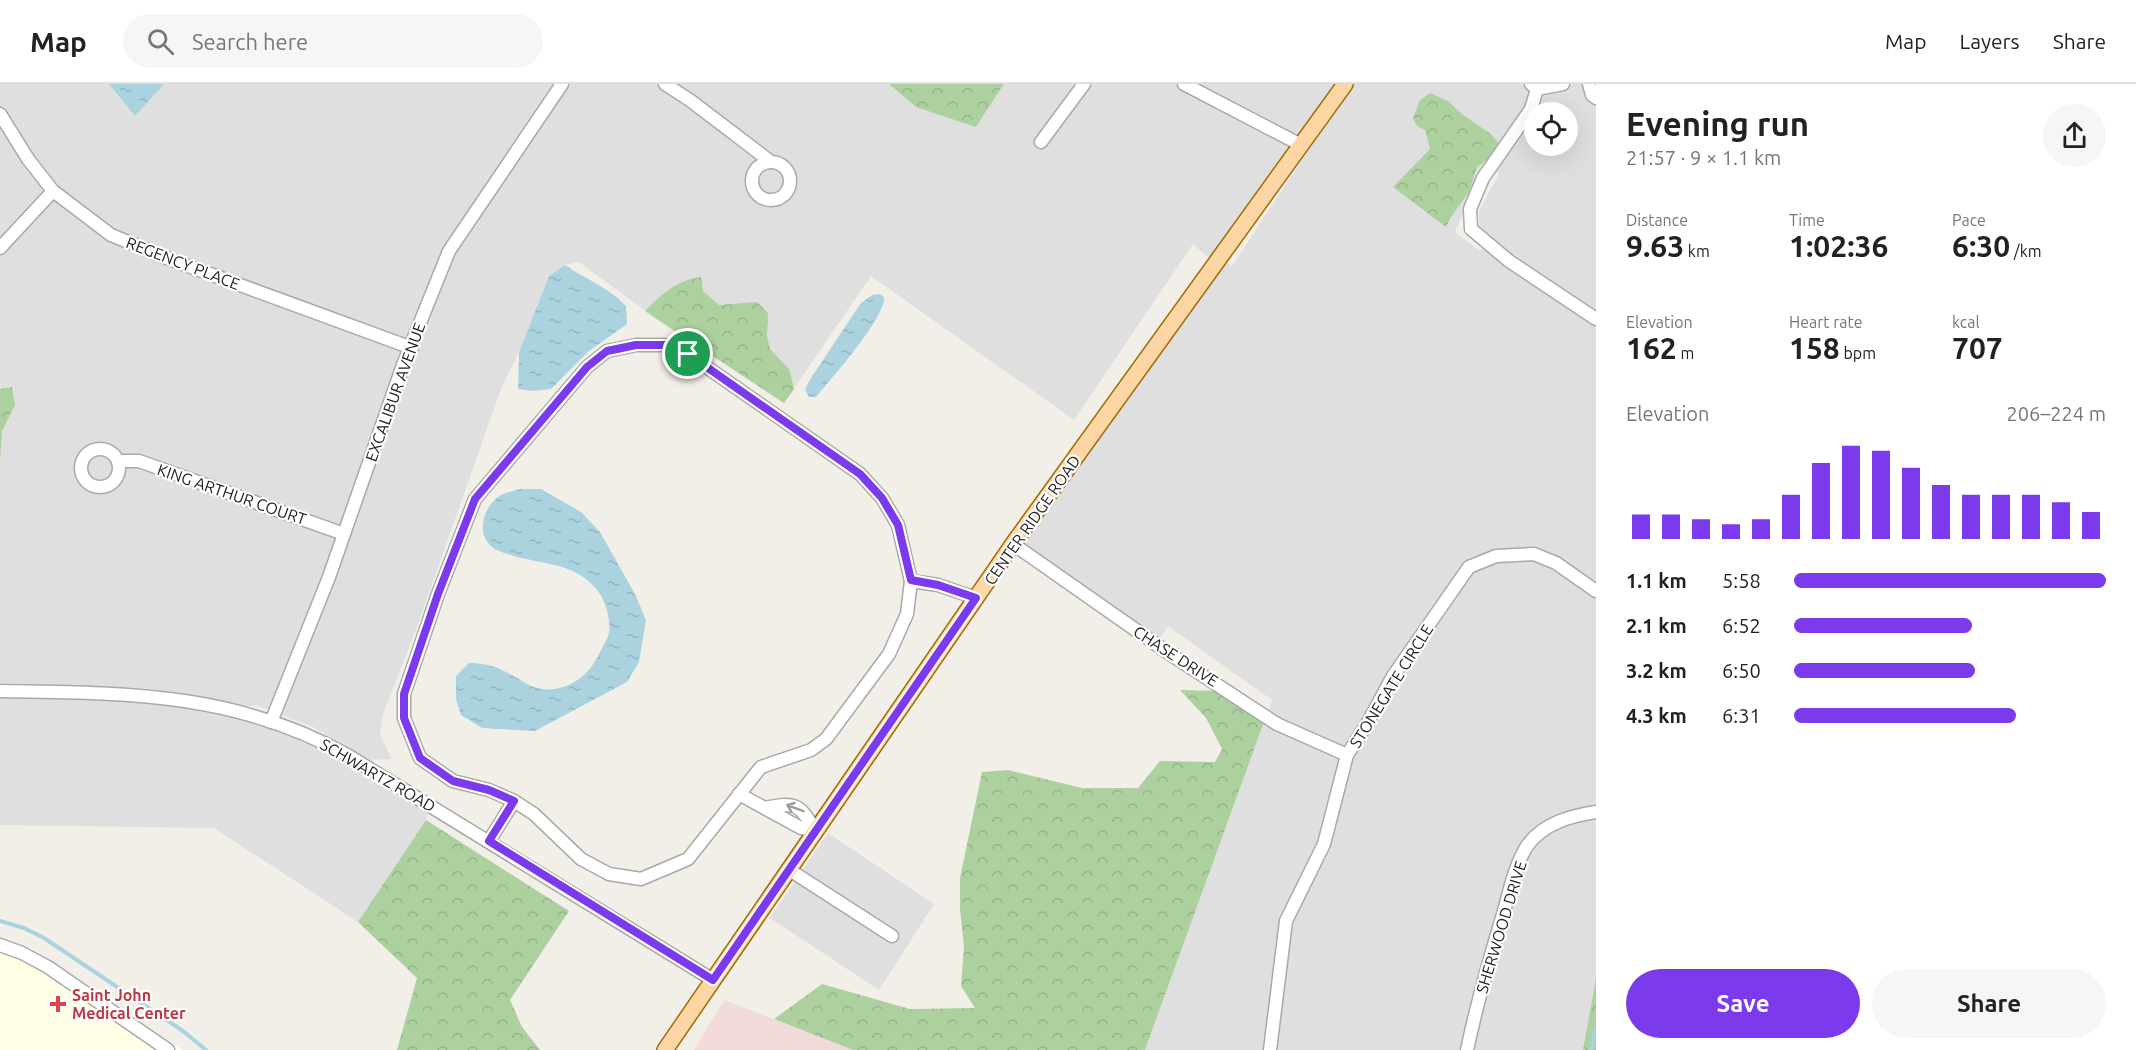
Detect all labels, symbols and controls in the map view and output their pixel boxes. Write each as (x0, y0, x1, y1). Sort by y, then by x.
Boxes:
search box (123, 14, 543, 68)
icon: search (144, 25, 177, 58)
text: Map (30, 26, 87, 57)
text: Search here (192, 29, 308, 54)
text: Map (1885, 29, 1926, 53)
text: Layers (1959, 29, 2020, 53)
text: Share (2053, 29, 2106, 53)
map controls (1524, 102, 1578, 156)
button: locate (1524, 102, 1578, 156)
button: share (2043, 104, 2106, 167)
text: Evening run (1626, 105, 1809, 142)
text: 21:57 · 9 × 1.1 km (1626, 146, 1781, 169)
text: Distance (1626, 211, 1688, 229)
text: Time (1789, 211, 1825, 229)
text: Pace (1952, 211, 1986, 229)
text: 9.63 (1626, 229, 1684, 263)
text: 1:02:36 (1789, 229, 1888, 263)
text: 6:30 (1952, 229, 2010, 263)
street label: REGENCY PLACE (124, 233, 242, 293)
text: km (1684, 242, 1710, 260)
text: /km (2010, 242, 2042, 260)
text: Elevation (1626, 313, 1693, 331)
text: Heart rate (1789, 313, 1863, 331)
text: kcal (1952, 313, 1980, 331)
street label: EXCALIBUR AVENUE (362, 320, 428, 464)
pin (662, 328, 713, 379)
text: 162 (1626, 331, 1677, 365)
text: 158 (1789, 331, 1840, 365)
text: 707 (1952, 331, 2003, 365)
icon: arrive (671, 337, 704, 370)
text: m (1677, 344, 1694, 362)
text: bpm (1840, 344, 1876, 362)
text: Elevation (1626, 402, 1709, 425)
text: 206–224 m (2007, 402, 2106, 425)
street label: CENTER RIDGE ROAD (980, 452, 1084, 588)
street label: KING ARTHUR COURT (155, 460, 309, 528)
text: 1.1 km (1626, 569, 1687, 592)
text: 5:58 (1722, 569, 1761, 592)
text: 2.1 km (1626, 614, 1687, 637)
text: 6:52 (1722, 614, 1761, 637)
street label: STONEGATE CIRCLE (1346, 621, 1436, 751)
street label: CHASE DRIVE (1130, 622, 1222, 690)
text: 3.2 km (1626, 659, 1687, 682)
text: 6:50 (1722, 659, 1761, 682)
text: 4.3 km (1626, 704, 1687, 727)
text: 6:31 (1722, 704, 1761, 727)
street label: SCHWARTZ ROAD (317, 735, 439, 815)
one-way arrow (786, 802, 804, 813)
street label: SHERWOOD DRIVE (1472, 859, 1530, 995)
button: Save (1626, 969, 1860, 1038)
button: Share (1872, 969, 2106, 1038)
place label: Saint John Medical Center (72, 986, 186, 1022)
marker: Saint John Medical Center (49, 995, 67, 1013)

